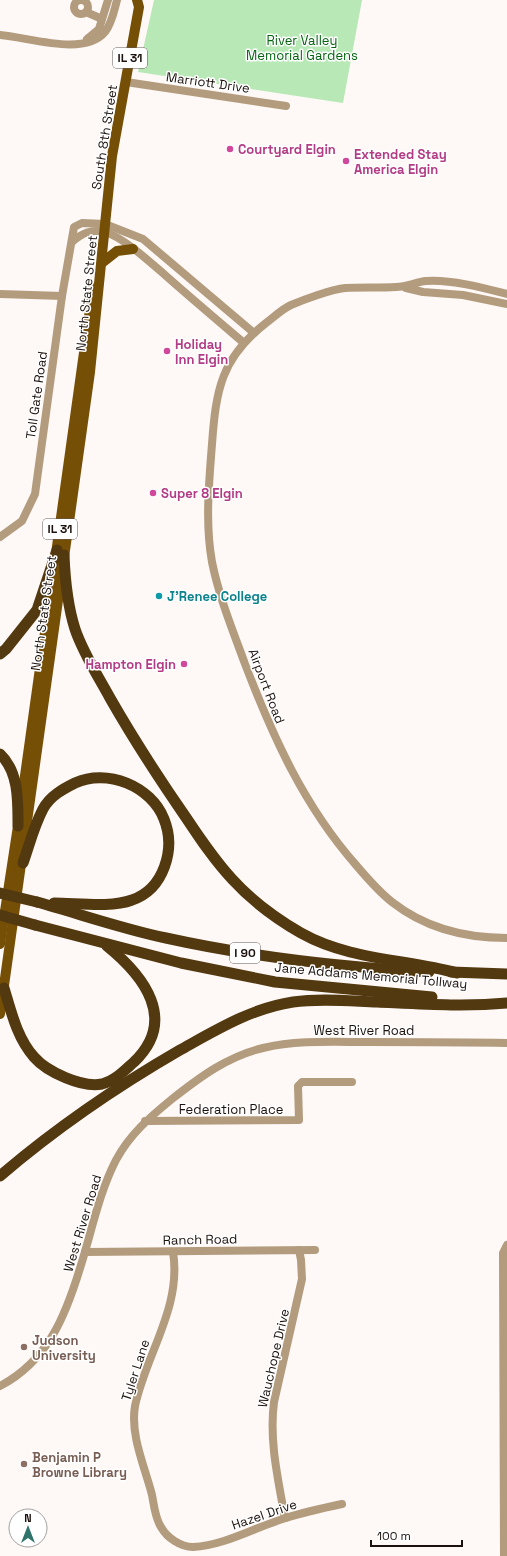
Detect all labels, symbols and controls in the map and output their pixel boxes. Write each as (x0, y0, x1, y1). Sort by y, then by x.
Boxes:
park label: River Valley Memorial Gardens (246, 32, 358, 64)
road number: IL 31 (113, 48, 147, 68)
street label: Marriott Drive (165, 68, 251, 97)
street label: South 8th Street (88, 83, 121, 191)
place label: Courtyard Elgin (238, 141, 336, 158)
marker: Courtyard Elgin (225, 144, 235, 154)
place label: Extended Stay America Elgin (354, 146, 447, 178)
marker: Extended Stay America Elgin (341, 156, 351, 166)
street label: North State Street (72, 234, 101, 352)
place label: Holiday Inn Elgin (175, 336, 228, 368)
marker: Holiday Inn Elgin (162, 346, 172, 356)
street label: Toll Gate Road (22, 350, 51, 440)
place label: Super 8 Elgin (161, 485, 243, 502)
marker: Super 8 Elgin (148, 488, 158, 498)
road number: IL 31 (43, 519, 77, 539)
street label: North State Street (27, 554, 60, 672)
place label: J'Renee College (167, 588, 267, 605)
marker: J'Renee College (154, 591, 164, 601)
street label: Airport Road (244, 646, 289, 726)
place label: Hampton Elgin (85, 656, 176, 673)
marker: Hampton Elgin (179, 659, 189, 669)
road number: I 90 (230, 943, 260, 963)
street label: Jane Addams Memorial Tollway (274, 959, 468, 992)
street label: West River Road (314, 1022, 414, 1039)
street label: Federation Place (179, 1101, 283, 1118)
street label: West River Road (60, 1172, 105, 1274)
street label: Ranch Road (163, 1230, 237, 1249)
street label: Wauchope Drive (254, 1307, 293, 1409)
place label: Judson University (32, 1332, 96, 1364)
street label: Tyler Lane (118, 1337, 153, 1403)
marker: Judson University (19, 1342, 29, 1352)
place label: Benjamin P Browne Library (32, 1449, 127, 1481)
marker: Benjamin P Browne Library (19, 1459, 29, 1469)
street label: Hazel Drive (229, 1495, 299, 1534)
north arrow (8, 1508, 48, 1548)
text: N (24, 1511, 32, 1525)
scale bar (371, 1522, 462, 1548)
text: 100 m (377, 1528, 411, 1544)

